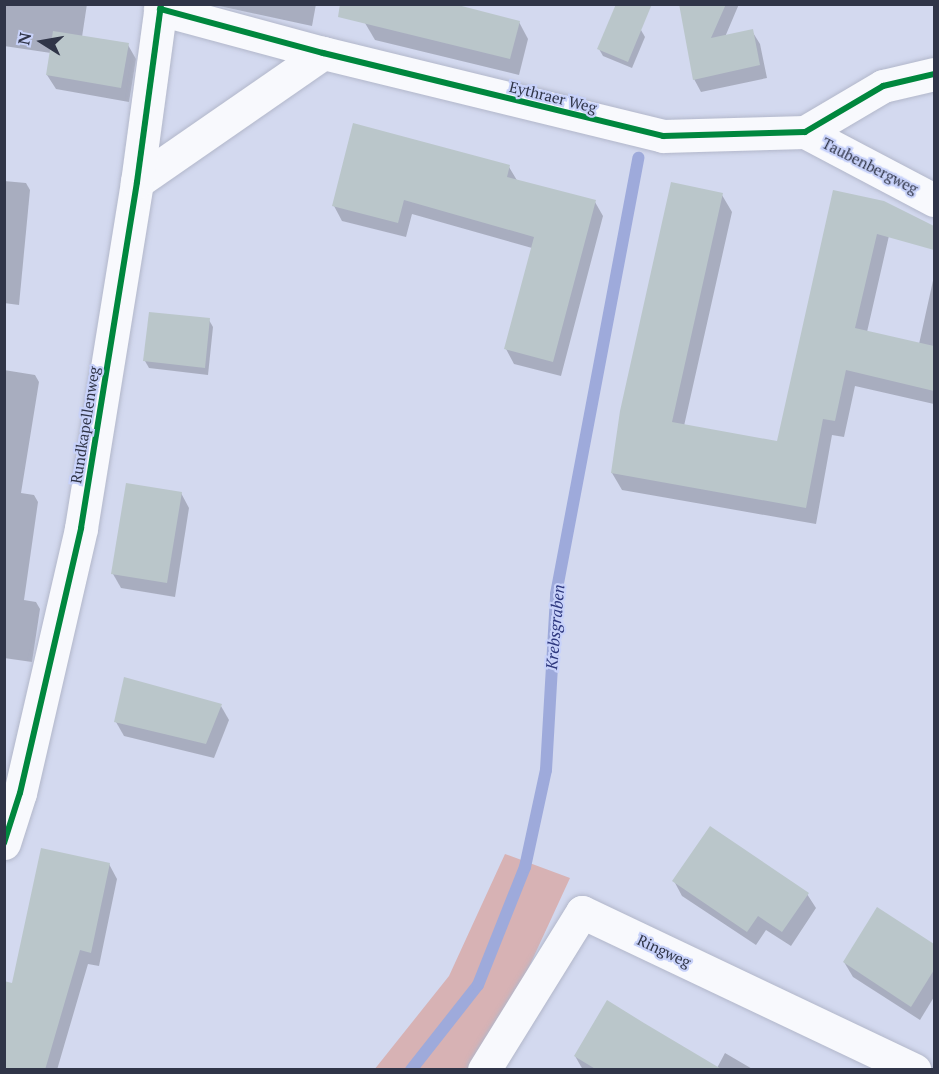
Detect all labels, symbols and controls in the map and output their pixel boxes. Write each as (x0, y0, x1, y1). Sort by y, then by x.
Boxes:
north arrow (12, 12, 72, 72)
text: N (12, 31, 36, 47)
street label: Eythraer Weg (507, 77, 599, 117)
street label: Taubenbergweg (819, 134, 921, 198)
street label: Rundkapellenweg (67, 365, 103, 485)
water label: Krebsgraben (542, 584, 568, 670)
street label: Ringweg (634, 931, 694, 971)

